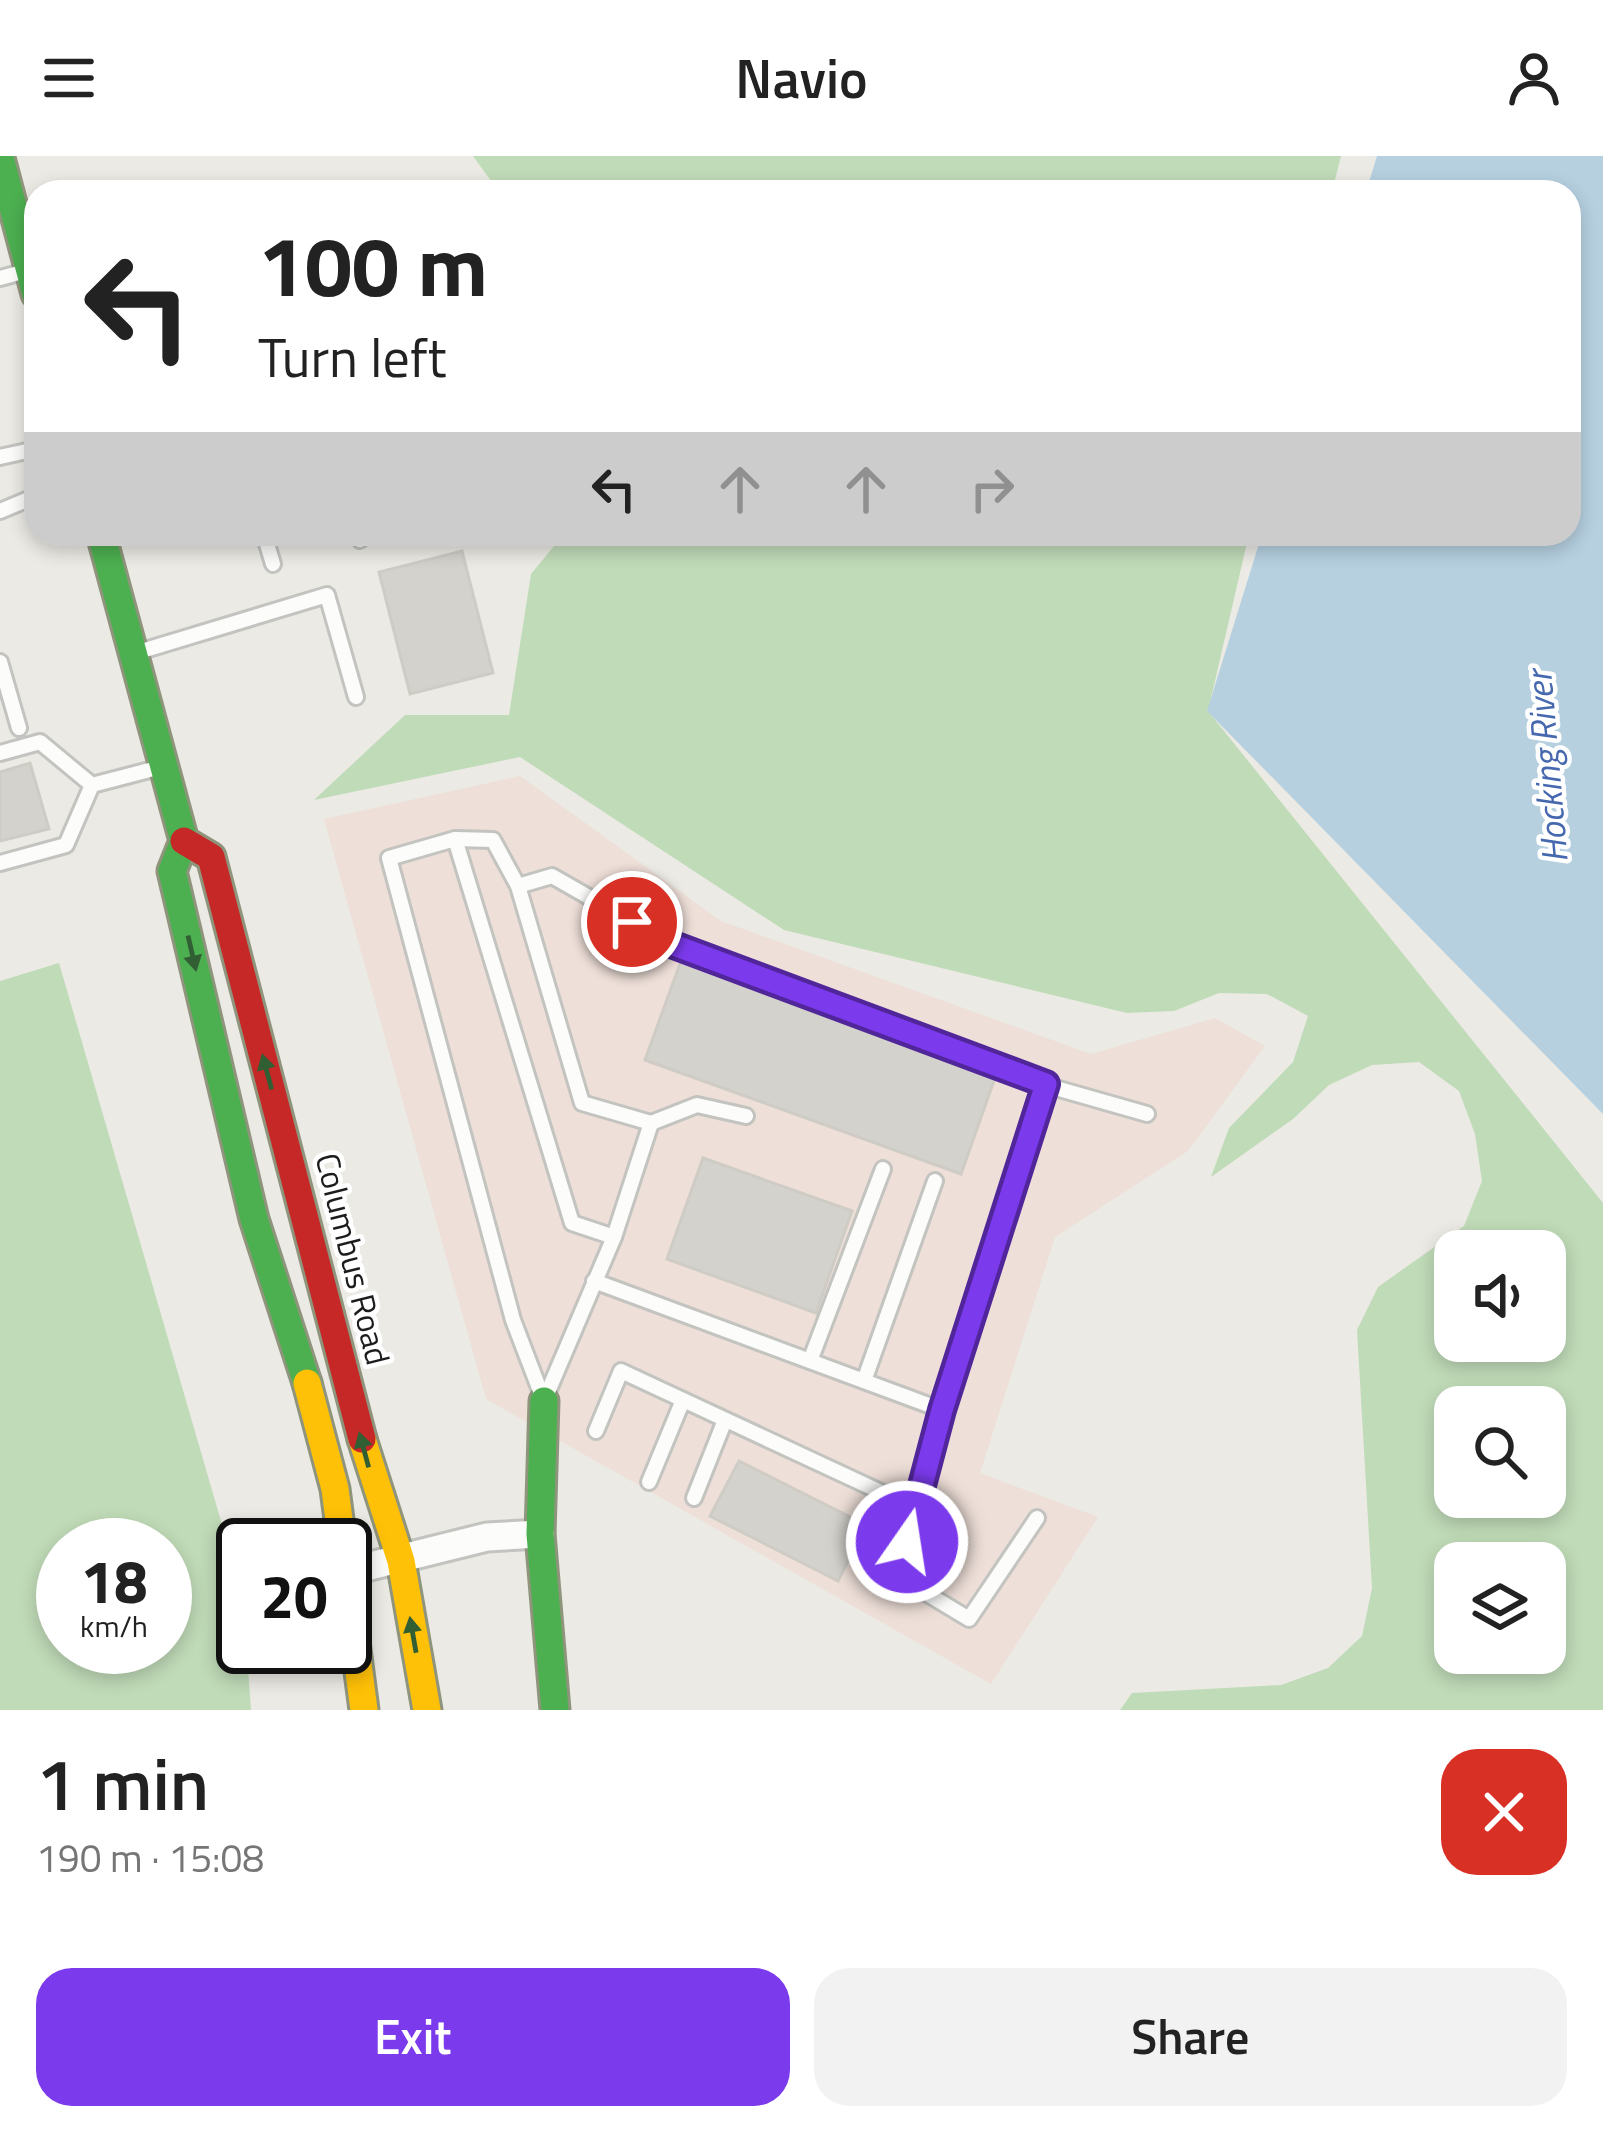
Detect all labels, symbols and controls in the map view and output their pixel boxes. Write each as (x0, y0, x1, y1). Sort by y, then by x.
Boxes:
text: Navio (735, 37, 868, 119)
icon: menu (36, 45, 102, 111)
icon: person (1501, 45, 1567, 111)
text: 100 m (258, 201, 488, 329)
icon: left (60, 228, 216, 384)
text: Turn left (258, 316, 447, 398)
icon: left (581, 456, 647, 522)
icon: ahead (707, 456, 773, 522)
icon: ahead (833, 456, 899, 522)
icon: right (959, 456, 1025, 522)
water label: Hocking River (1510, 664, 1582, 865)
pin (581, 871, 683, 973)
icon: arrive (599, 889, 665, 955)
one-way arrow (183, 935, 202, 972)
one-way arrow (257, 1053, 276, 1090)
street label: Columbus Road (303, 1148, 403, 1370)
map controls (1434, 1230, 1566, 1674)
button: sound (1434, 1230, 1566, 1362)
button: search (1434, 1386, 1566, 1518)
one-way arrow (354, 1431, 373, 1468)
position arrow (844, 1479, 970, 1605)
speed limit sign: 20 (216, 1518, 372, 1674)
text: 18 (80, 1535, 148, 1626)
button: layers (1434, 1542, 1566, 1674)
text: km/h (80, 1603, 148, 1649)
one-way arrow (404, 1616, 422, 1654)
text: 1 min (36, 1728, 209, 1838)
button: close (1441, 1749, 1567, 1875)
text: 190 m · 15:08 (36, 1828, 264, 1887)
button: Exit (36, 1968, 790, 2106)
button: Share (814, 1968, 1567, 2106)

